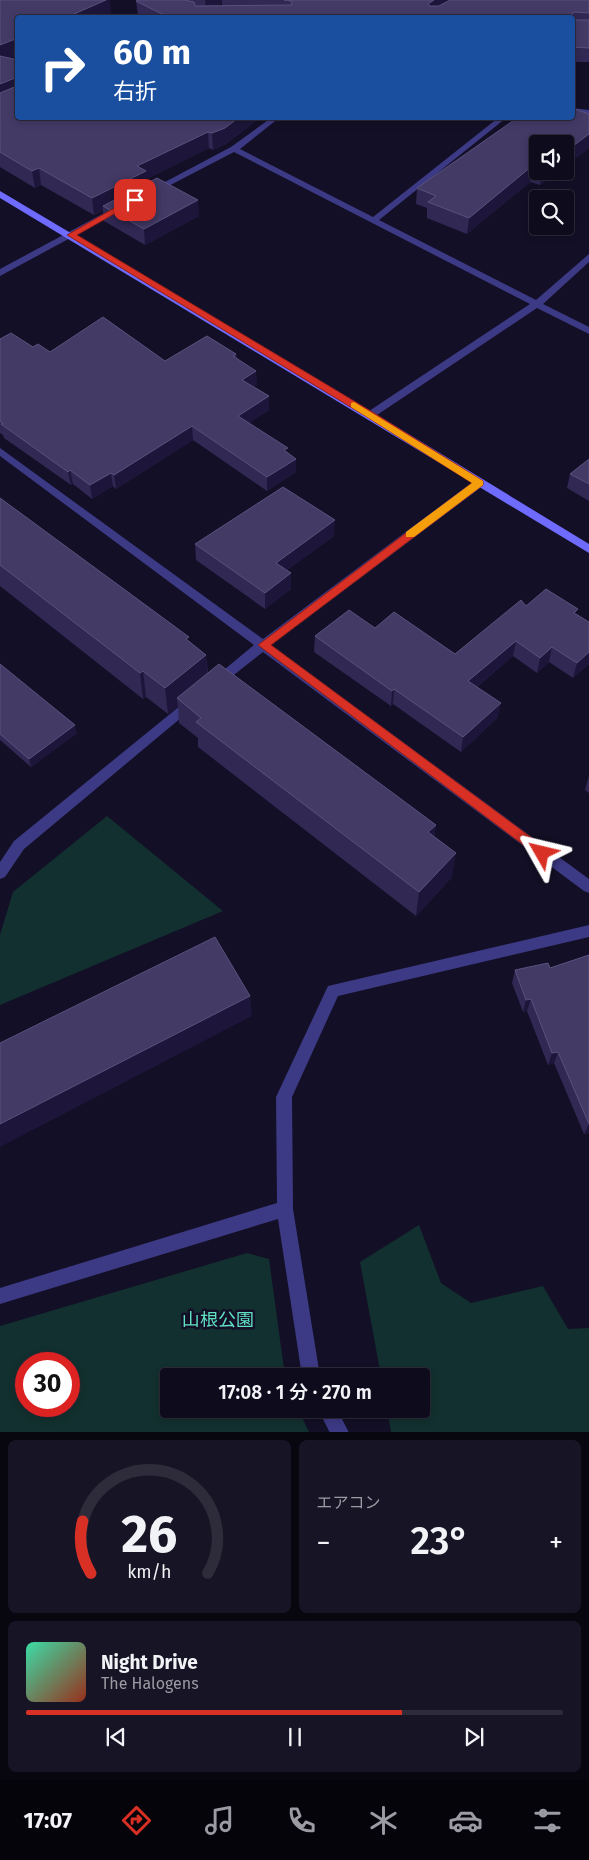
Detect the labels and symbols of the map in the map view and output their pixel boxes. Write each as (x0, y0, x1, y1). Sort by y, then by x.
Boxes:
pin (114, 179, 156, 221)
position arrow (515, 826, 567, 878)
park label: 山根公園 (182, 1309, 254, 1331)
speed limit sign: 30 (15, 1352, 80, 1417)

